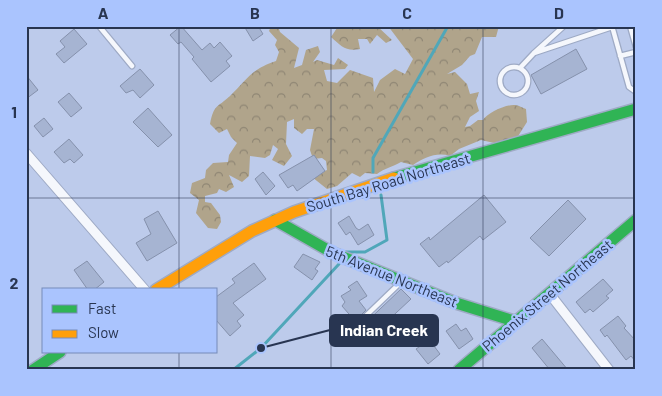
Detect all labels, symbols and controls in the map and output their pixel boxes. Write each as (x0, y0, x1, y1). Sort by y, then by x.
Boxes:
text: A (98, 3, 109, 22)
text: B (250, 3, 260, 22)
text: C (402, 3, 412, 22)
text: D (554, 3, 564, 22)
text: 1 (11, 102, 17, 121)
street label: South Bay Road Northeast (304, 149, 472, 215)
street label: Phoenix Street Northeast (478, 235, 616, 355)
street label: 5th Avenue Northeast (323, 241, 461, 311)
text: 2 (10, 273, 19, 292)
legend (42, 288, 218, 354)
text: Fast (88, 299, 116, 317)
callout: Indian Creek (330, 315, 438, 346)
text: Indian Creek (340, 320, 429, 339)
text: Slow (88, 323, 119, 341)

